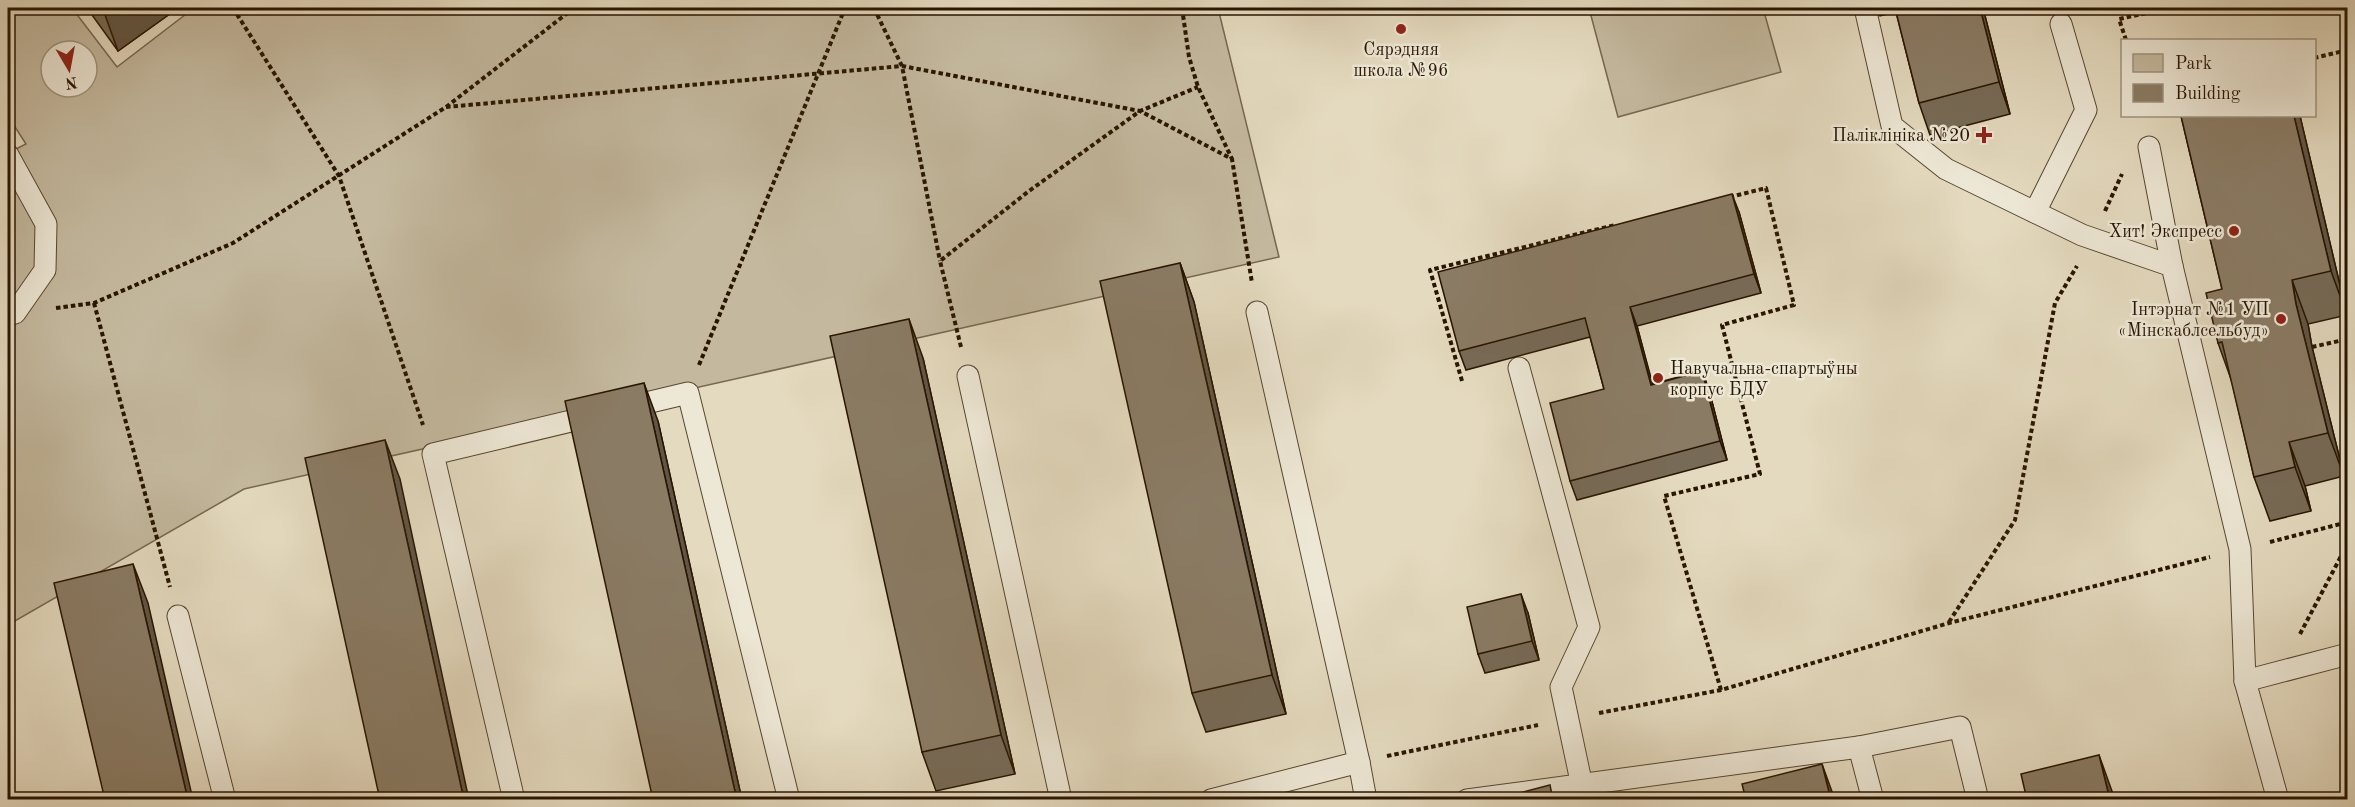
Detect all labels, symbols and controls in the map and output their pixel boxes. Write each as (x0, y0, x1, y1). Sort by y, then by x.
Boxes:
marker: Сярэдняя школа №96 (1394, 22, 1408, 36)
north arrow (39, 39, 99, 99)
legend (2121, 39, 2316, 117)
place label: Сярэдняя школа №96 (1354, 41, 1448, 80)
text: Park (2175, 55, 2212, 73)
text: N (63, 73, 79, 91)
text: Building (2175, 85, 2241, 103)
marker: Паліклініка №20 (1975, 126, 1993, 144)
place label: Паліклініка №20 (1832, 127, 1970, 145)
place label: Хит! Экспресс (2109, 223, 2222, 241)
marker: Хит! Экспресс (2227, 224, 2241, 238)
place label: Інтэрнат №1 УП «Мінскаблсельбуд» (2118, 301, 2269, 340)
marker: Інтэрнат №1 УП «Мінскаблсельбуд» (2274, 312, 2288, 326)
place label: Навучальна-спартыўны корпус БДУ (1670, 360, 1858, 399)
marker: Навучальна-спартыўны корпус БДУ (1651, 371, 1665, 385)

